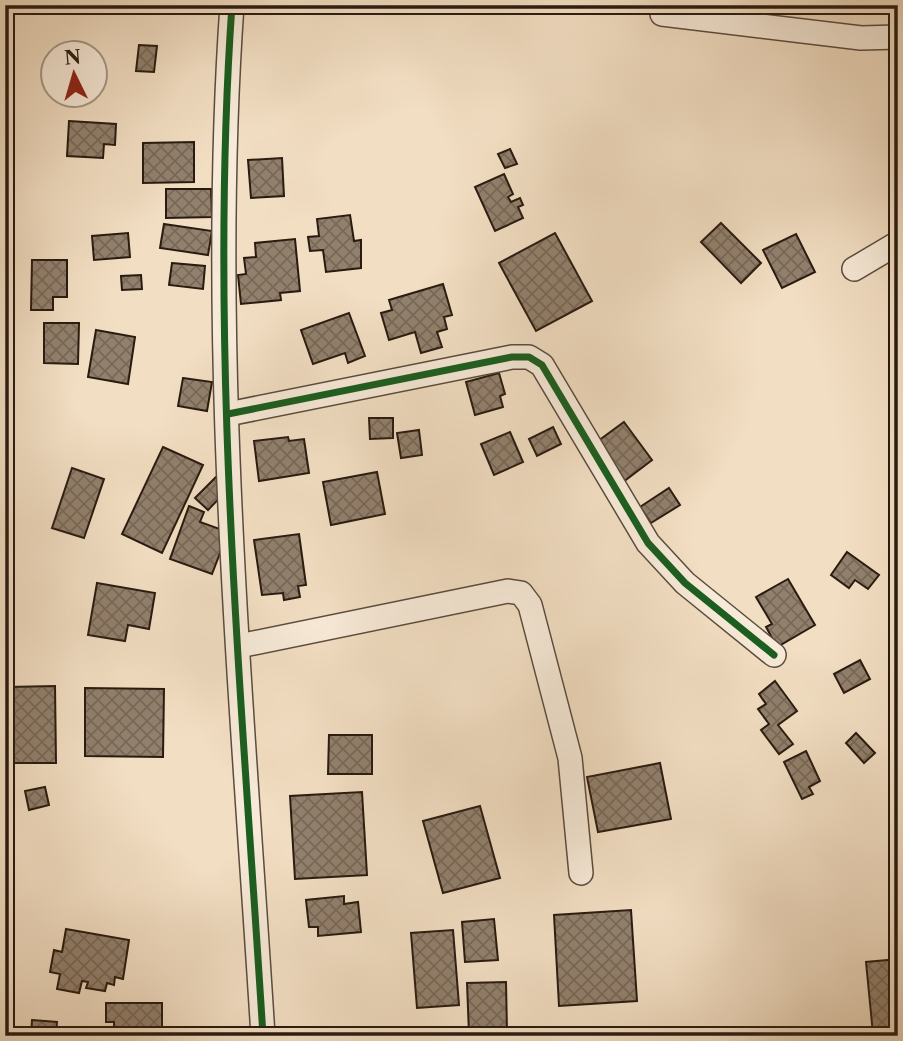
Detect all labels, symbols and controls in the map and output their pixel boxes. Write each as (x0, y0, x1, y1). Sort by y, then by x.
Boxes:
north arrow (38, 38, 108, 108)
text: N (63, 45, 82, 70)

